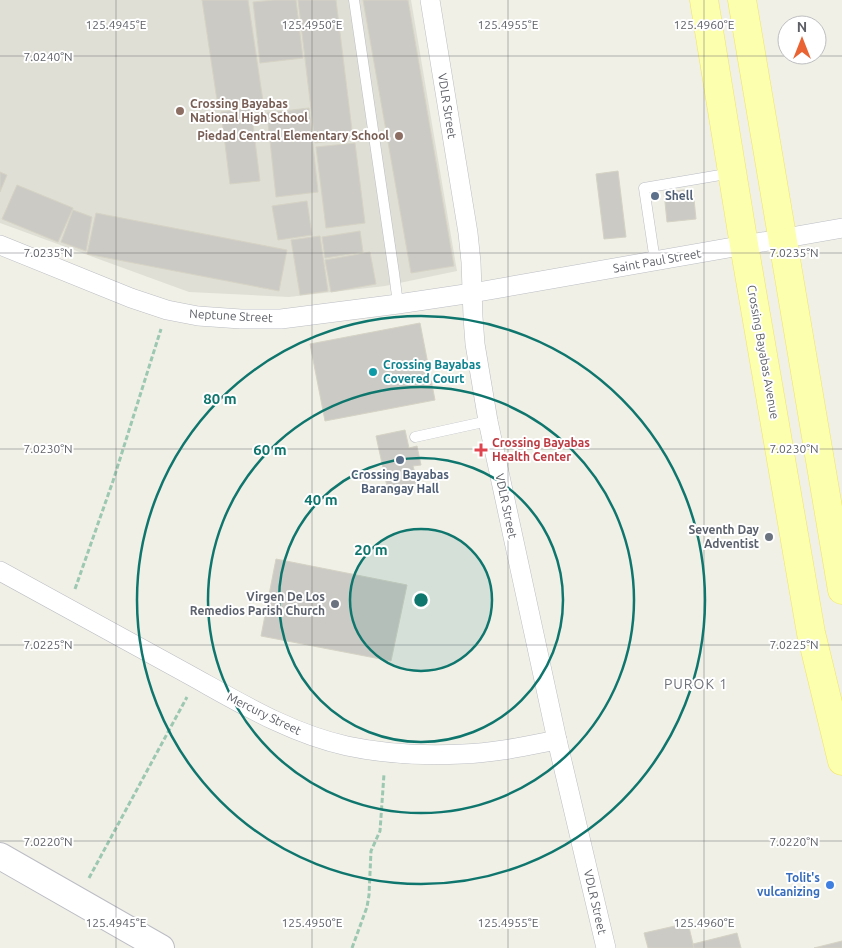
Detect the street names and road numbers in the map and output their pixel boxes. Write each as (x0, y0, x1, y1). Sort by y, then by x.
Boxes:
street label: VDLR Street (436, 72, 459, 140)
street label: Saint Paul Street (612, 246, 702, 275)
street label: Crossing Bayabas Avenue (745, 284, 782, 420)
street label: Neptune Street (189, 307, 273, 324)
street label: VDLR Street (493, 472, 520, 540)
street label: Mercury Street (225, 690, 304, 737)
street label: VDLR Street (582, 868, 609, 936)

